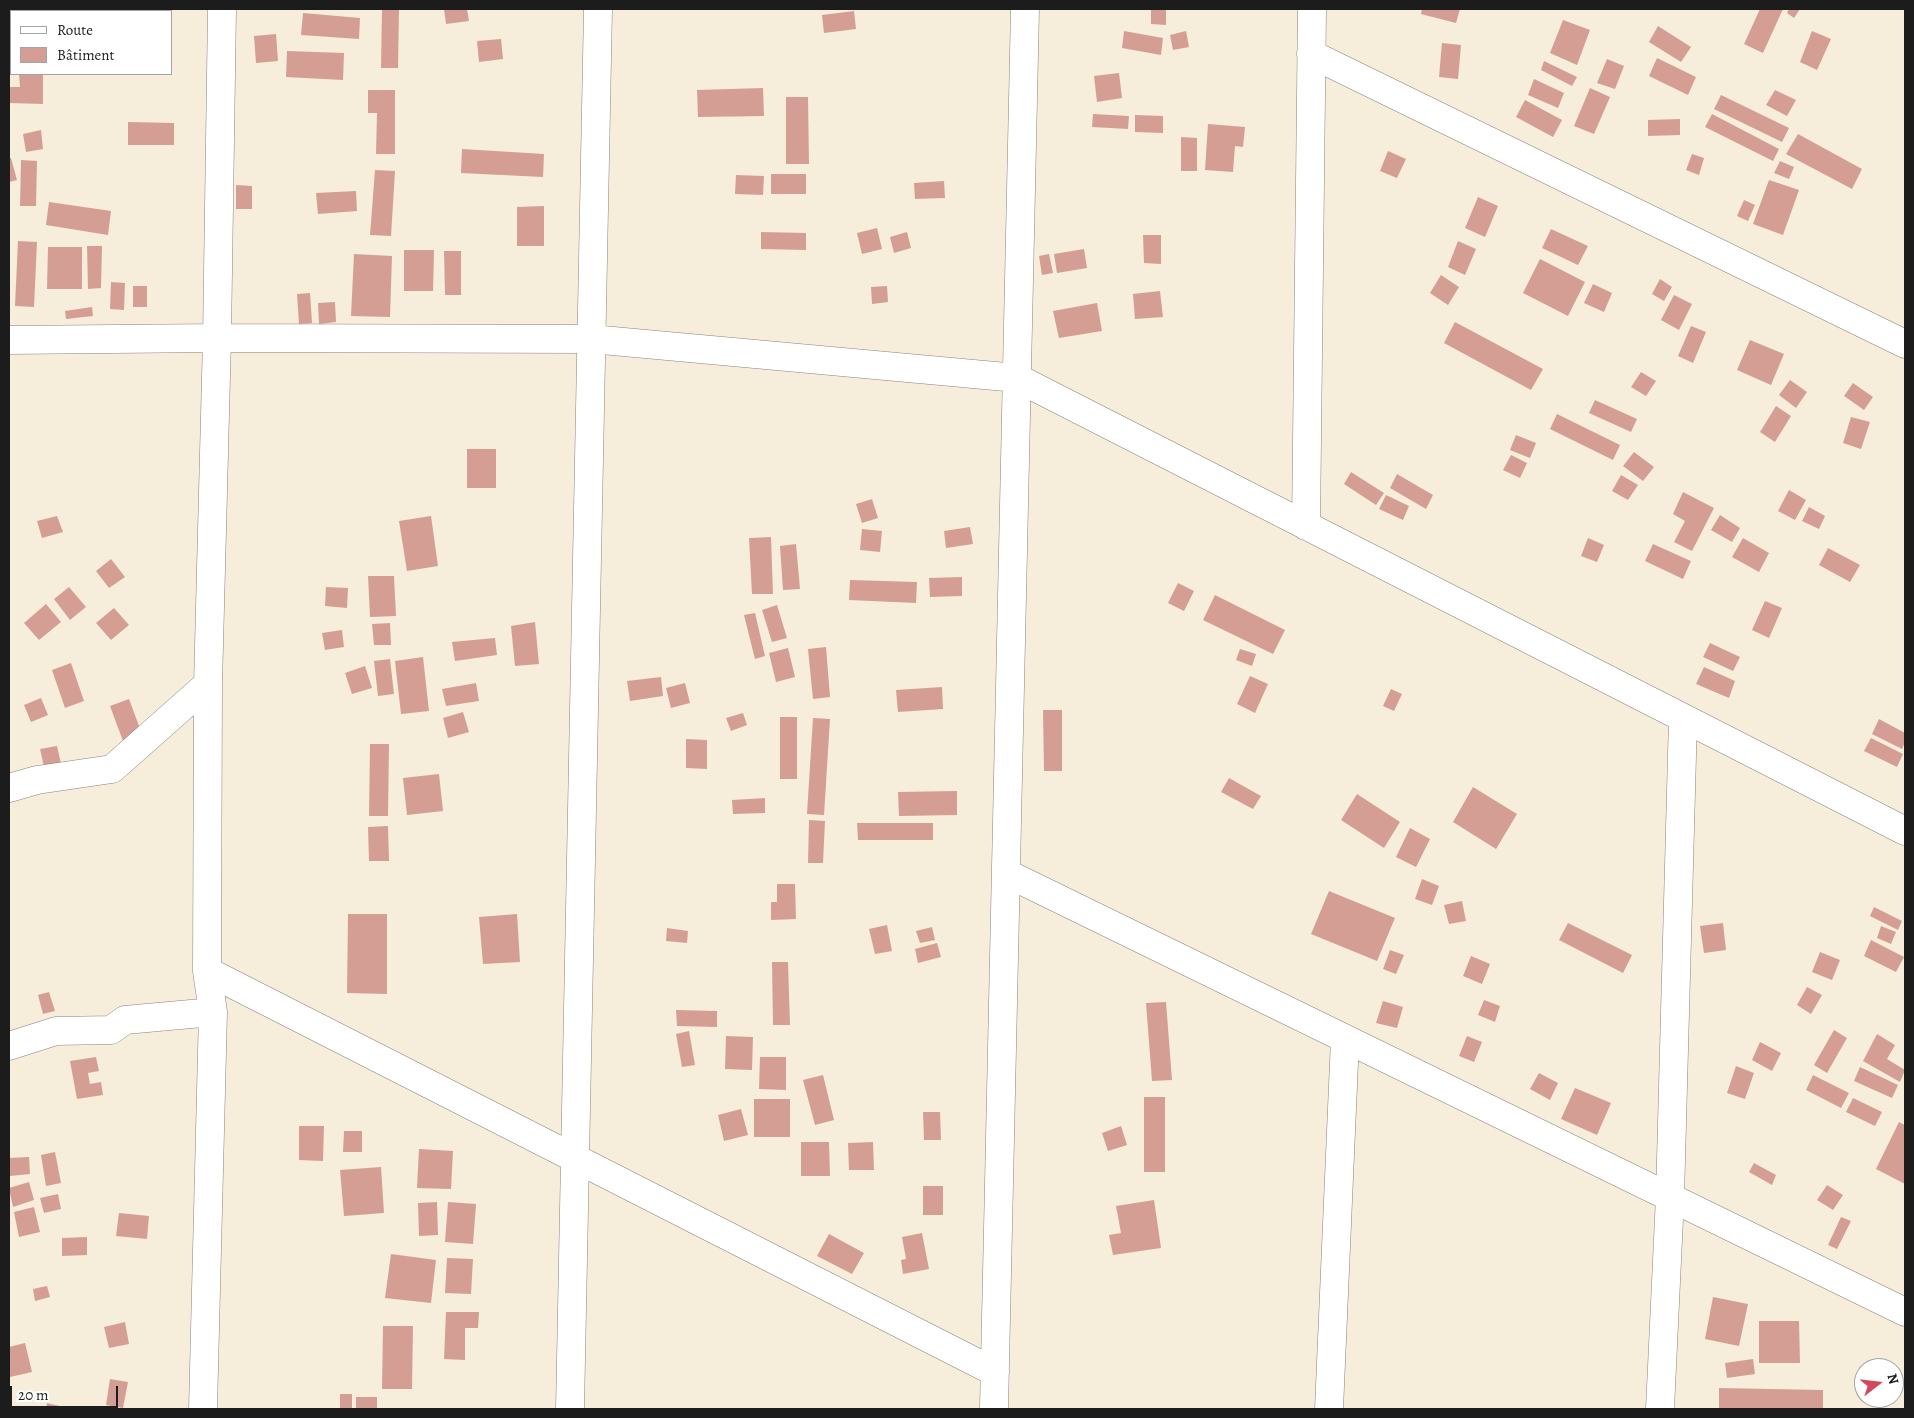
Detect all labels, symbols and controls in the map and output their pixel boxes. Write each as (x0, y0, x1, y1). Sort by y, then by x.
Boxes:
legend (10, 10, 172, 75)
text: Route (57, 20, 93, 40)
text: Bâtiment (57, 45, 115, 65)
north arrow (1854, 1358, 1904, 1408)
text: N (1882, 1371, 1903, 1387)
scale bar (12, 1376, 120, 1408)
text: 20 m (18, 1385, 49, 1405)

